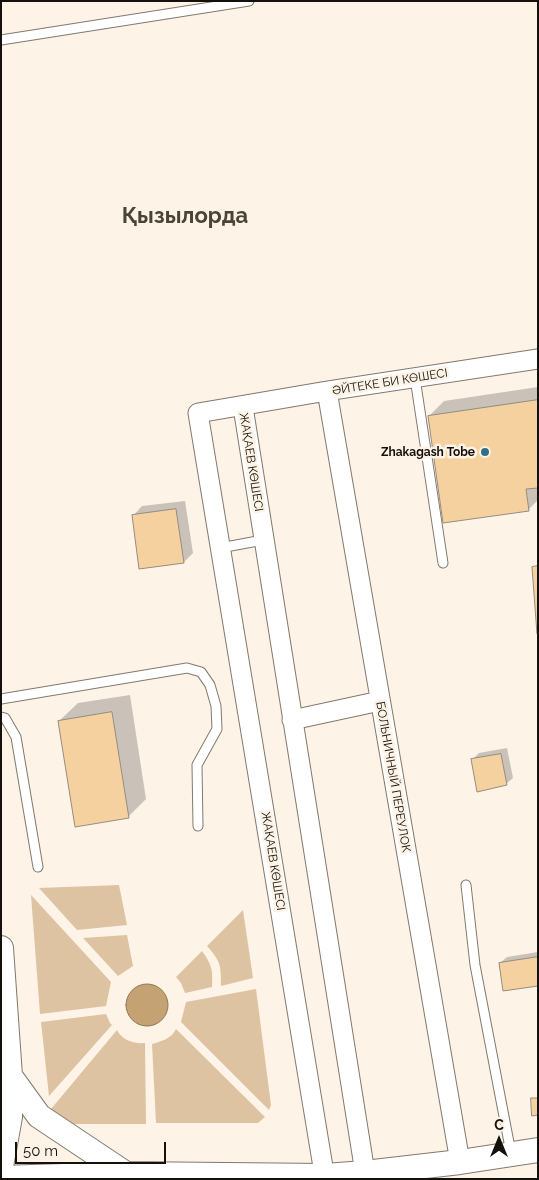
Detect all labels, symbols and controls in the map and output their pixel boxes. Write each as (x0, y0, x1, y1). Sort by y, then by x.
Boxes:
district label: Қызылорда (122, 203, 248, 229)
street label: ӘЙТЕКЕ БИ КӨШЕСІ (331, 366, 449, 398)
street label: ЖАҚАЕВ КӨШЕСІ (236, 411, 266, 513)
place label: Zhakagash Tobe (381, 445, 475, 459)
marker: Zhakagash Tobe (479, 446, 491, 458)
street label: БОЛЬНИЧНЫЙ ПЕРЕУЛОК (373, 700, 413, 854)
street label: ЖАҚАЕВ КӨШЕСІ (258, 810, 288, 912)
north arrow (474, 1115, 524, 1165)
text: С (494, 1117, 504, 1133)
scale bar (18, 1132, 169, 1164)
text: 50 m (23, 1142, 58, 1160)

